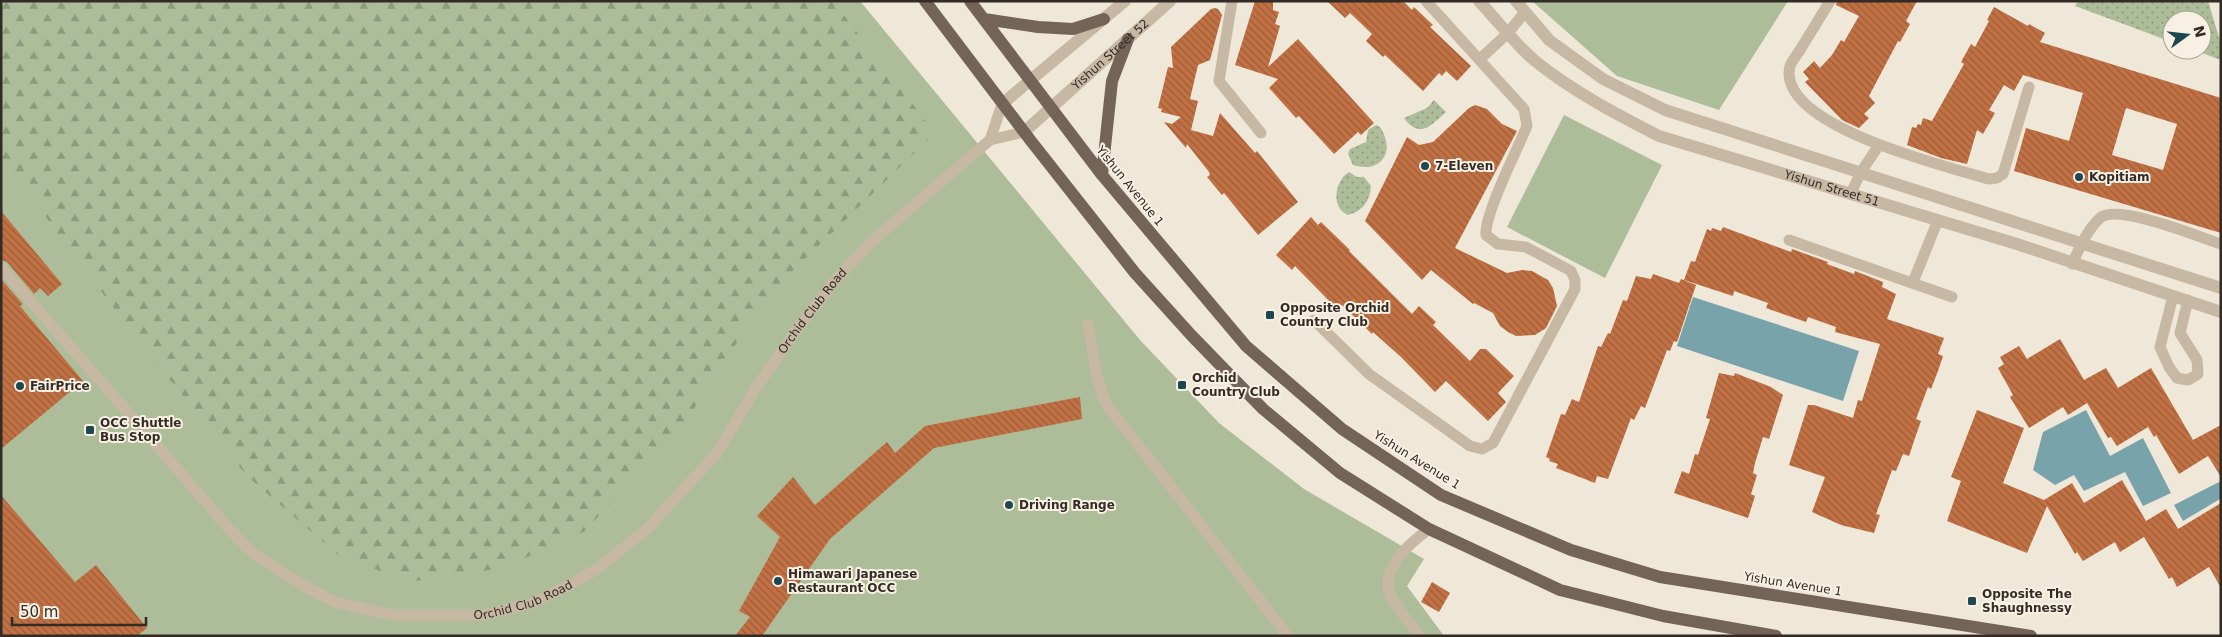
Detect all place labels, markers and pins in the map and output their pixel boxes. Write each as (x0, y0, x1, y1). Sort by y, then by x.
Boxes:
place label: 7-Eleven (1435, 159, 1493, 173)
marker: 7-Eleven (1419, 160, 1431, 172)
place label: Kopitiam (2089, 170, 2150, 184)
marker: Kopitiam (2073, 171, 2085, 183)
place label: Opposite Orchid Country Club (1280, 301, 1389, 329)
marker: Opposite Orchid Country Club (1264, 309, 1276, 321)
place label: Orchid Country Club (1192, 371, 1280, 399)
place label: FairPrice (30, 379, 90, 393)
marker: Orchid Country Club (1176, 379, 1188, 391)
marker: FairPrice (14, 380, 26, 392)
place label: OCC Shuttle Bus Stop (100, 416, 181, 444)
marker: OCC Shuttle Bus Stop (84, 424, 96, 436)
place label: Driving Range (1019, 498, 1115, 512)
marker: Driving Range (1003, 499, 1015, 511)
place label: Himawari Japanese Restaurant OCC (788, 567, 917, 595)
marker: Himawari Japanese Restaurant OCC (772, 575, 784, 587)
place label: Opposite The Shaughnessy (1982, 587, 2072, 615)
marker: Opposite The Shaughnessy (1966, 595, 1978, 607)

